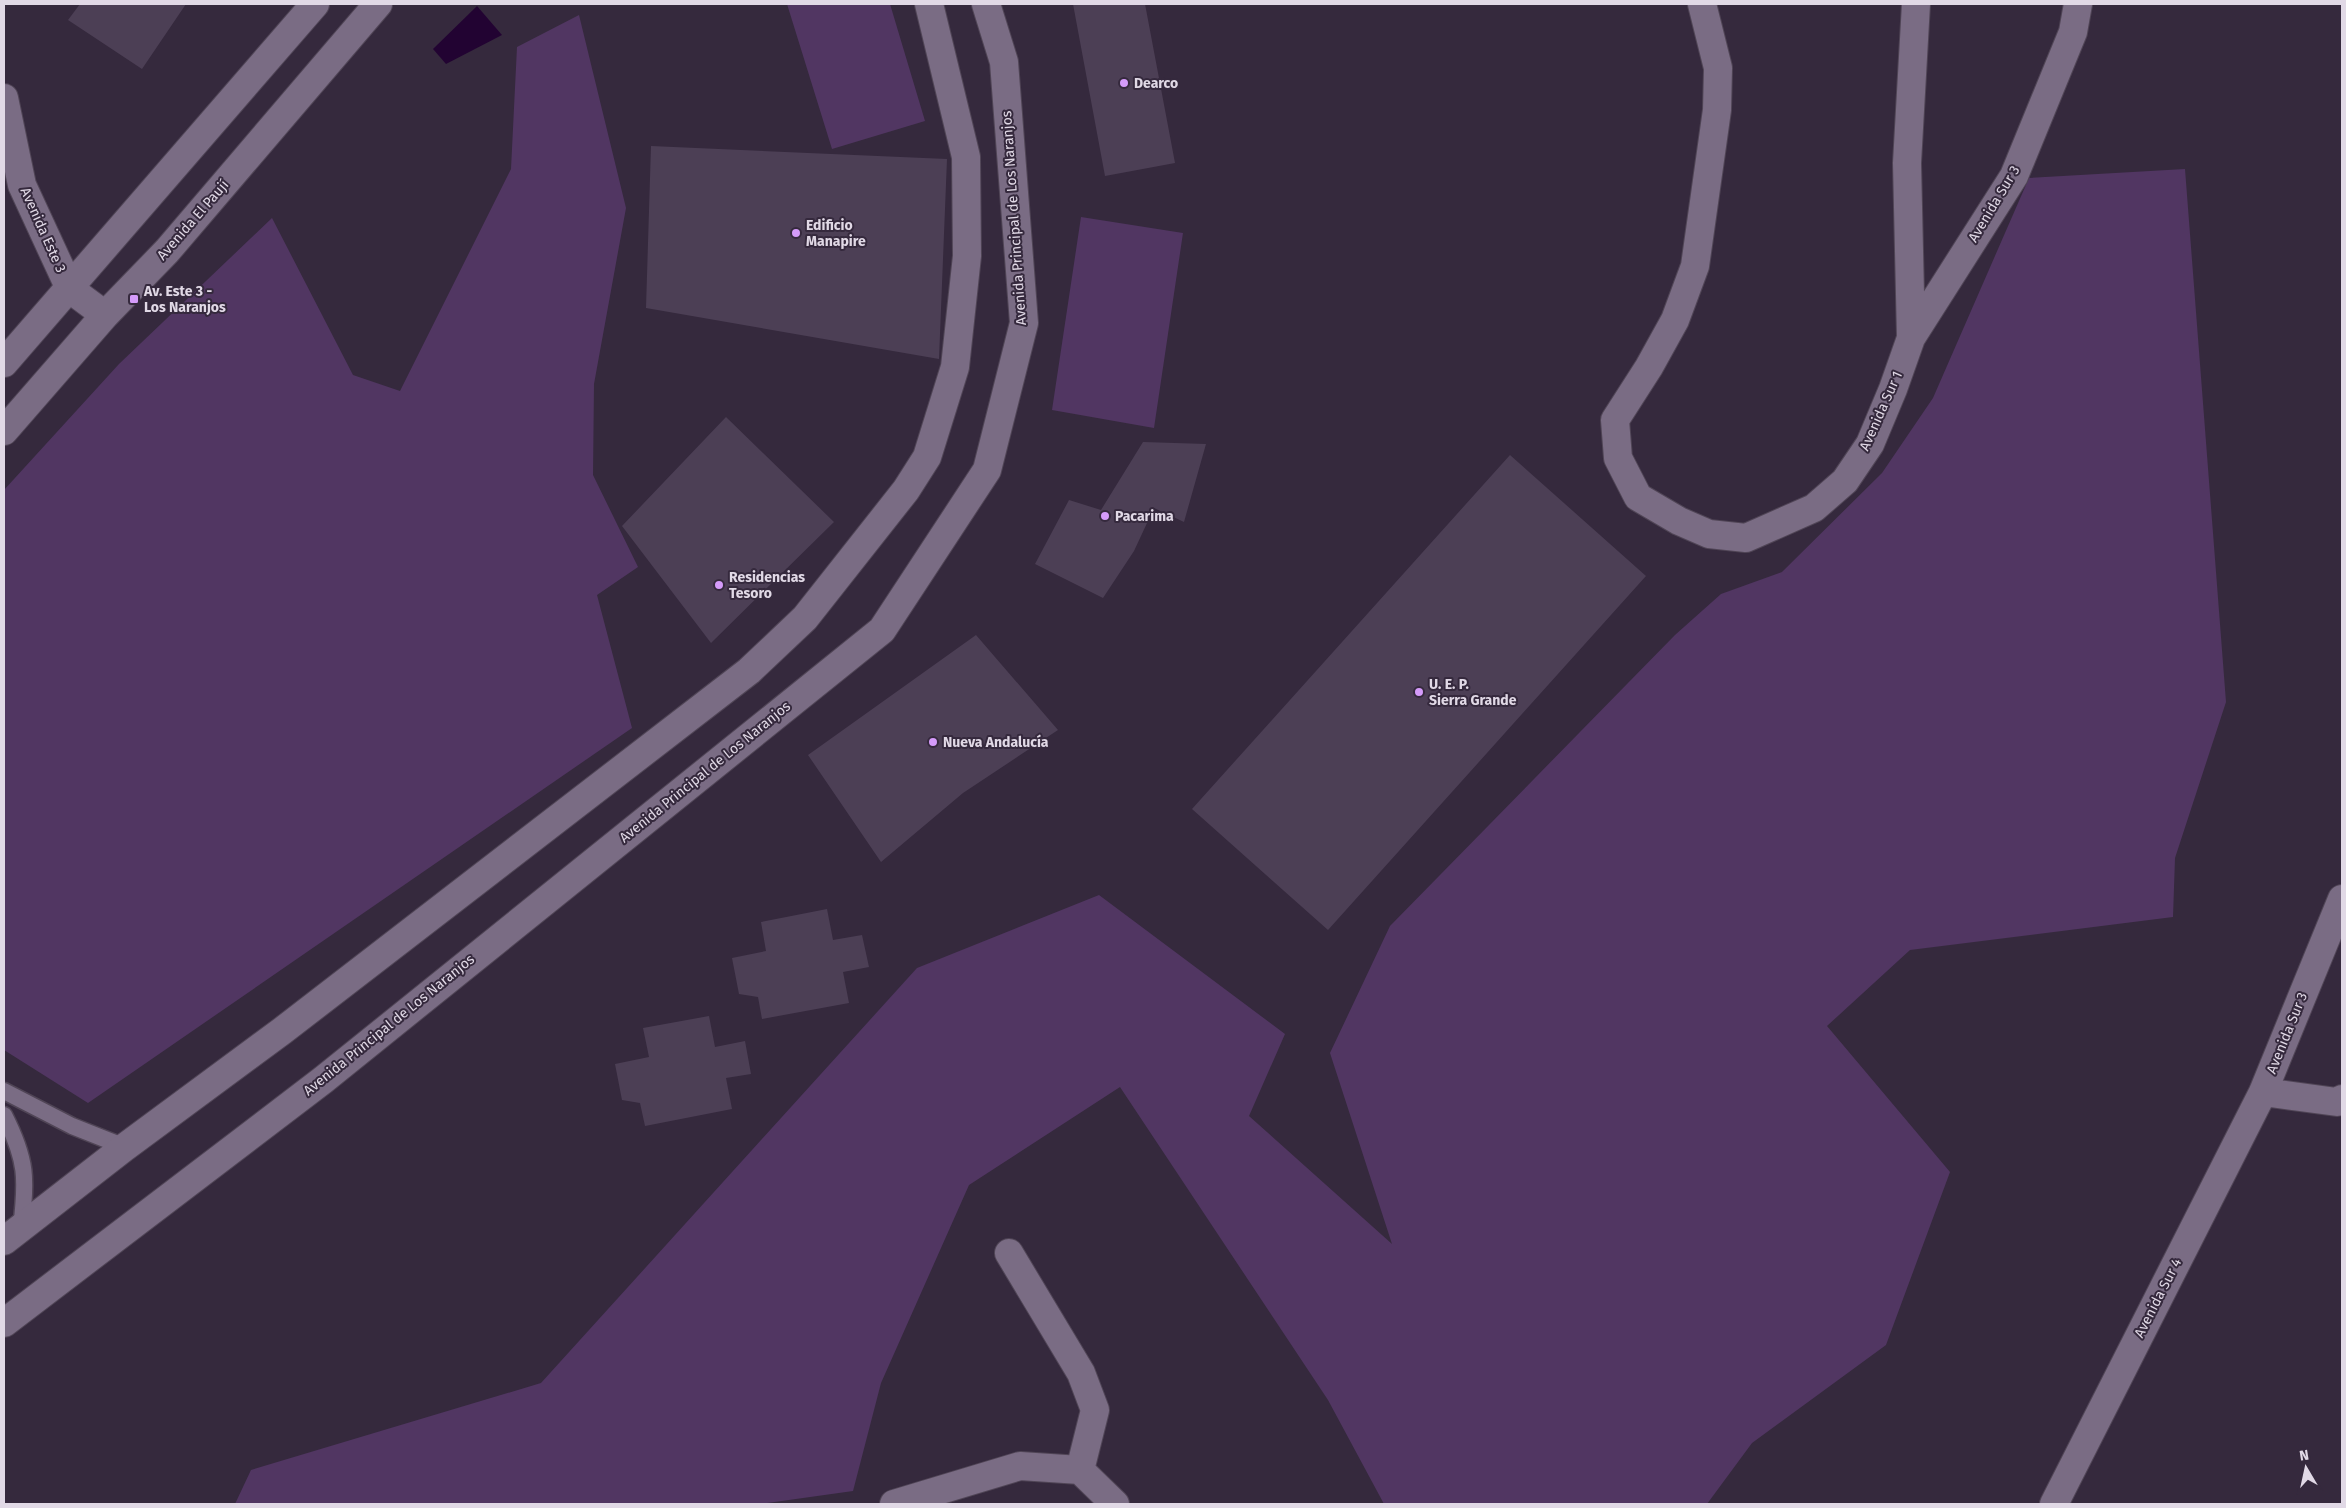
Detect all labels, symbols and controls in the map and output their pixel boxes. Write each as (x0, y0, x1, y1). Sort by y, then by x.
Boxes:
place label: Dearco (1134, 75, 1178, 92)
marker: Dearco (1118, 77, 1130, 89)
street label: Avenida Principal de Los Naranjos (998, 110, 1030, 326)
street label: Avenida Sur 3 (1965, 163, 2023, 245)
street label: Avenida El Paují (154, 176, 232, 264)
street label: Avenida Este 3 (17, 185, 69, 275)
place label: Edificio Manapire (806, 217, 866, 250)
marker: Edificio Manapire (790, 227, 802, 239)
place label: Av. Este 3 - Los Naranjos (143, 283, 226, 316)
marker: Av. Este 3 - Los Naranjos (128, 293, 140, 305)
street label: Avenida Sur 1 (1856, 369, 1906, 453)
place label: Pacarima (1115, 508, 1174, 525)
marker: Pacarima (1099, 510, 1111, 522)
place label: Residencias Tesoro (729, 569, 805, 602)
marker: Residencias Tesoro (713, 579, 725, 591)
place label: U. E. P. Sierra Grande (1429, 676, 1517, 709)
marker: U. E. P. Sierra Grande (1413, 686, 1425, 698)
street label: Avenida Principal de Los Naranjos (616, 697, 794, 846)
place label: Nueva Andalucía (943, 734, 1049, 751)
marker: Nueva Andalucía (927, 736, 939, 748)
street label: Avenida Principal de Los Naranjos (300, 950, 478, 1099)
street label: Avenida Sur 3 (2263, 990, 2311, 1076)
street label: Avenida Sur 4 (2131, 1255, 2185, 1340)
north arrow (2281, 1443, 2331, 1493)
text: N (2298, 1447, 2310, 1465)

